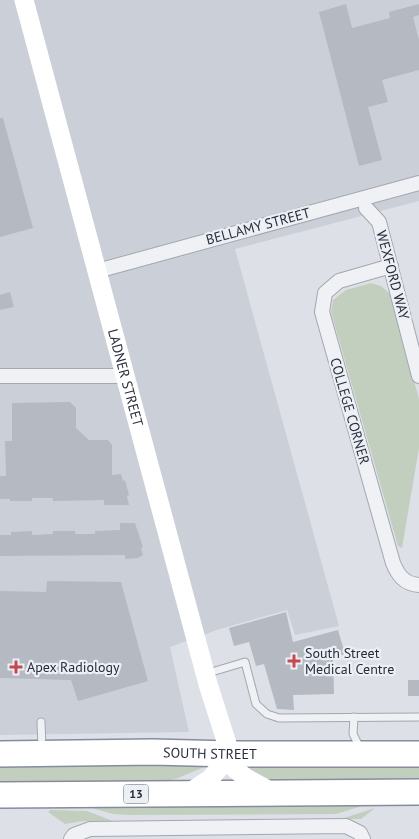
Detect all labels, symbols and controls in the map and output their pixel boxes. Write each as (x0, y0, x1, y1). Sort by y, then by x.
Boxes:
street label: BELLAMY STREET (204, 203, 312, 249)
street label: WEXFORD WAY (372, 228, 414, 322)
street label: LADNER STREET (104, 327, 147, 428)
street label: COLLEGE CORNER (326, 356, 374, 466)
place label: South Street Medical Centre (305, 644, 394, 678)
marker: South Street Medical Centre (287, 654, 301, 668)
place label: Apex Radiology (27, 658, 120, 676)
marker: Apex Radiology (9, 660, 23, 674)
street label: SOUTH STREET (163, 743, 257, 763)
road number: 13 (124, 784, 148, 804)

